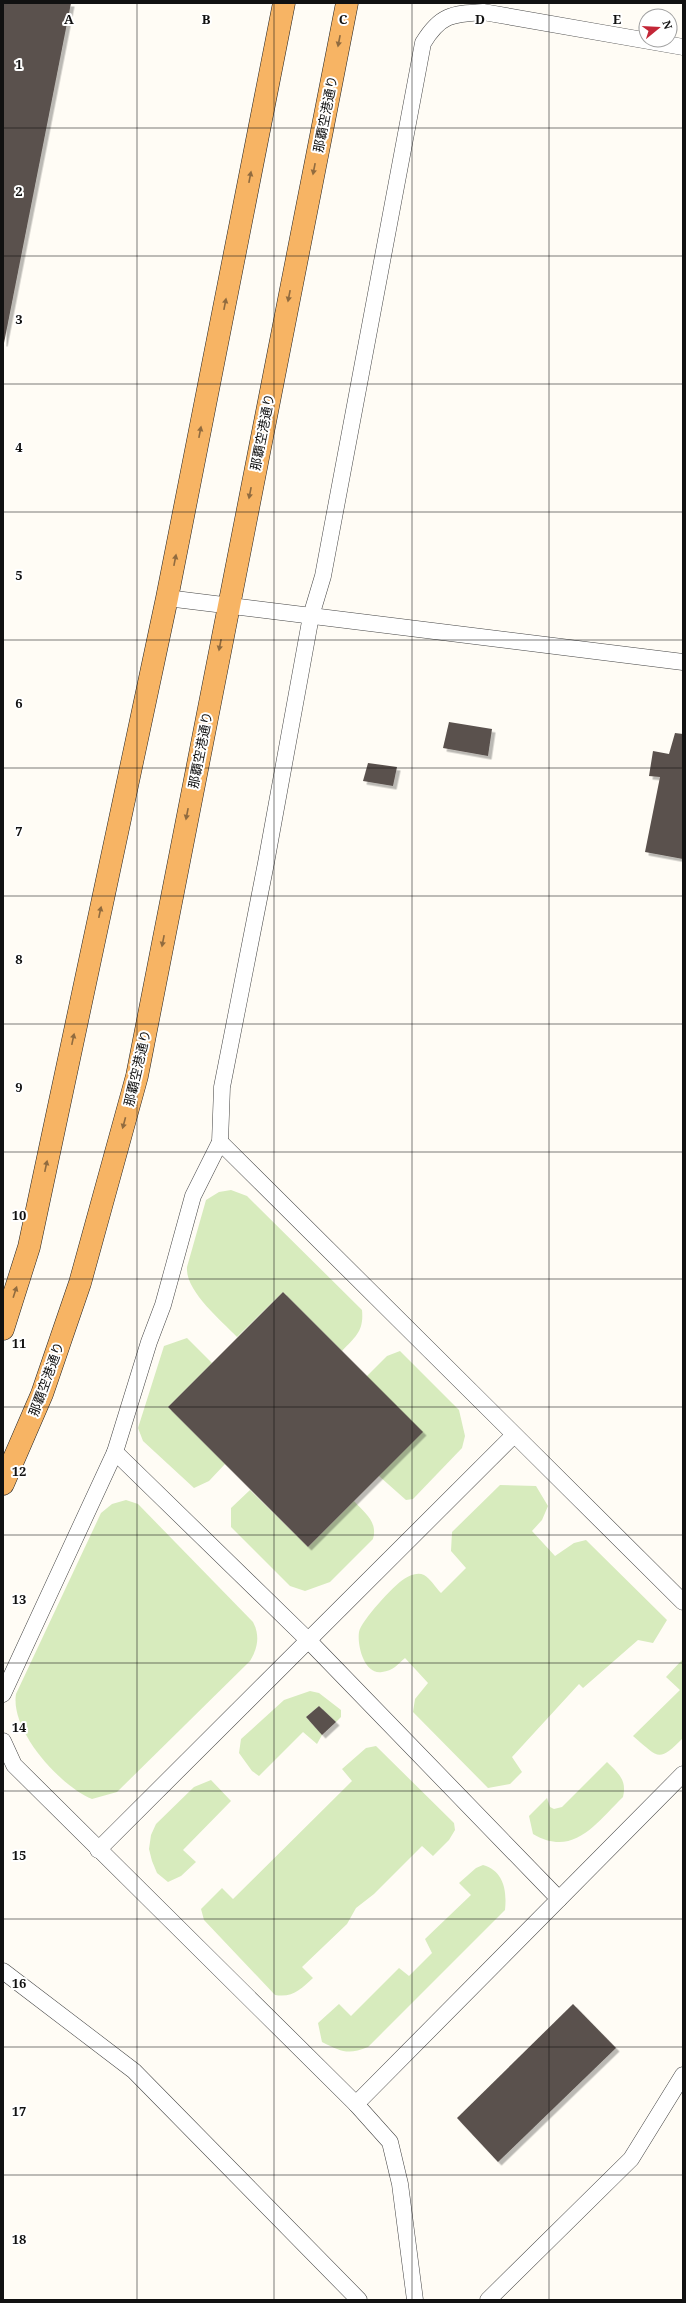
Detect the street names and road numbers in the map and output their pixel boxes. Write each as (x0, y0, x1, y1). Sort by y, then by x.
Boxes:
street label: 那覇空港通り (309, 74, 341, 154)
street label: 那覇空港通り (246, 392, 278, 472)
street label: 那覇空港通り (184, 710, 216, 790)
street label: 那覇空港通り (119, 1028, 155, 1108)
street label: 那覇空港通り (24, 1339, 68, 1419)

